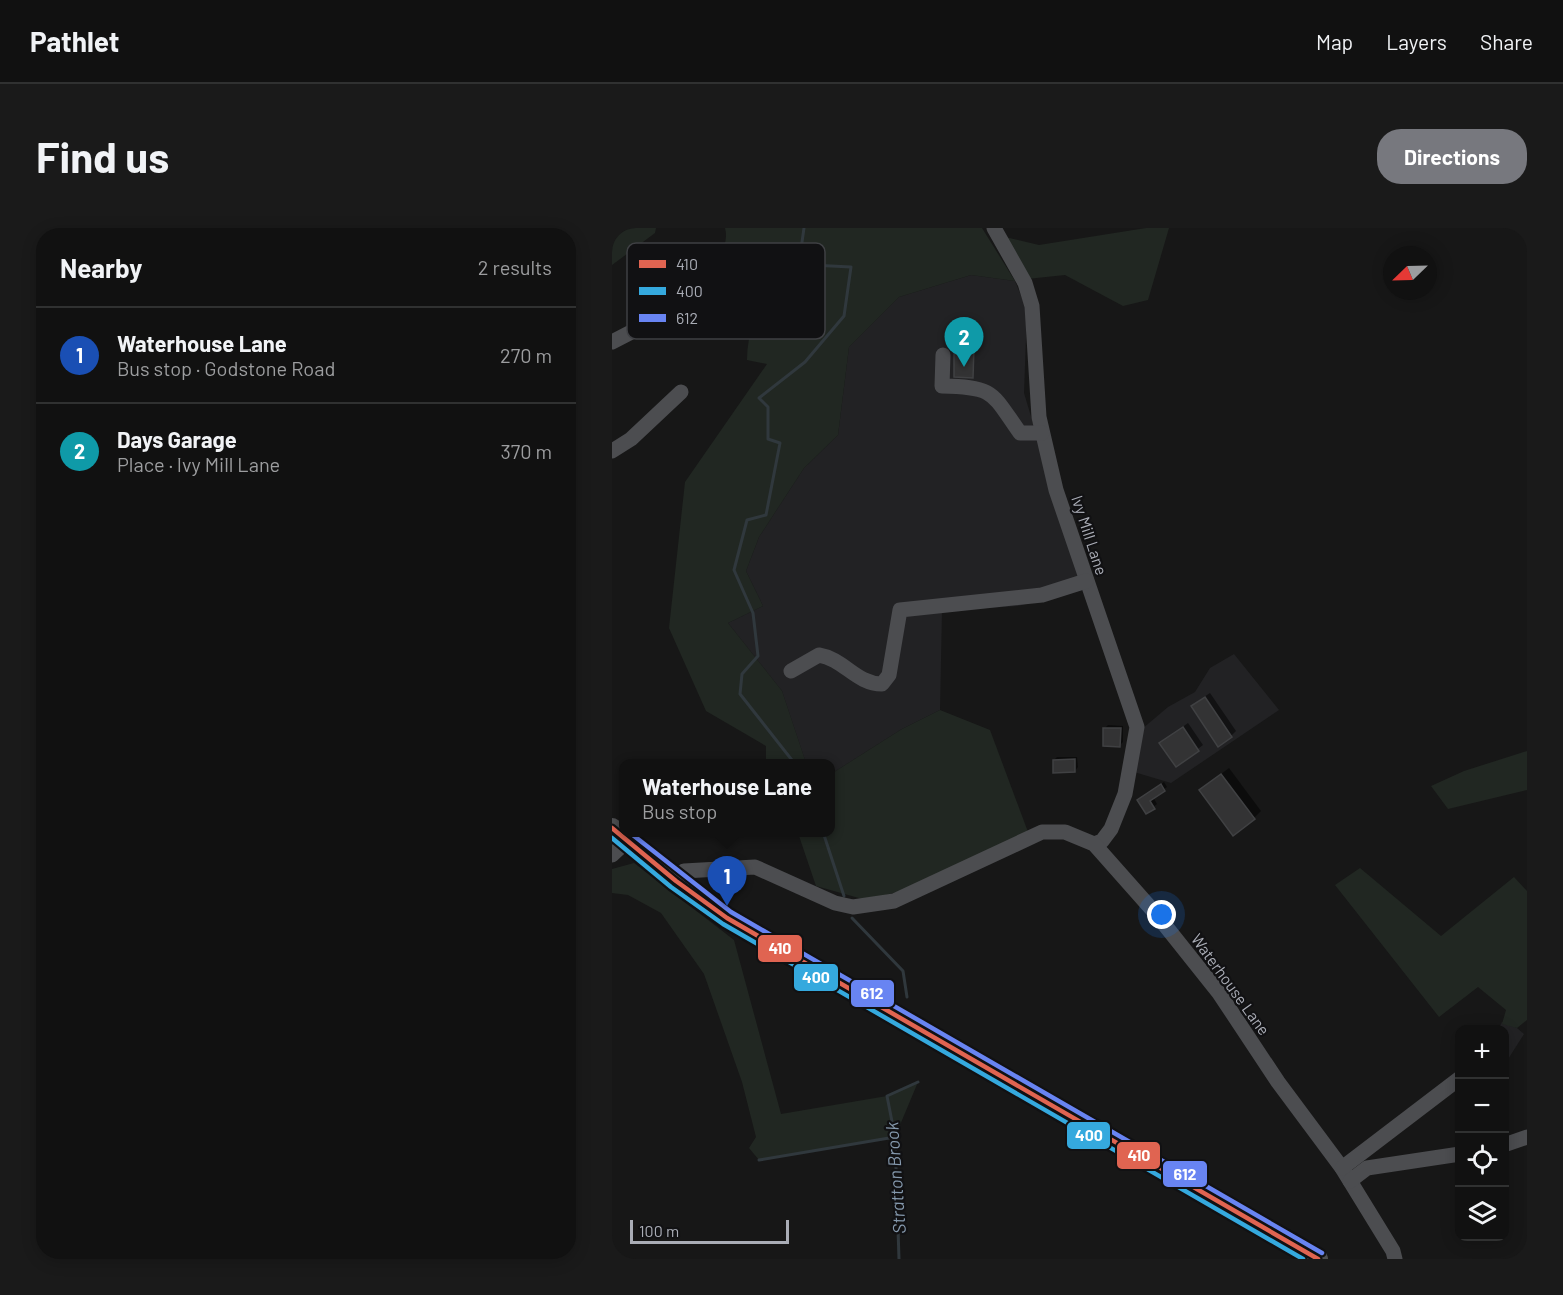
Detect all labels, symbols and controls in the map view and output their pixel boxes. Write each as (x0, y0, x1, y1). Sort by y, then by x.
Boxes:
text: Pathlet (30, 24, 119, 58)
text: Map (1316, 29, 1353, 54)
text: Layers (1386, 29, 1447, 54)
text: Share (1480, 29, 1533, 54)
button: Directions (1377, 129, 1527, 184)
text: Find us (36, 131, 169, 181)
legend (627, 243, 825, 339)
north arrow (1383, 246, 1437, 300)
text: Nearby (60, 252, 142, 283)
text: 410 (676, 254, 698, 273)
text: 2 results (478, 255, 552, 279)
text: 400 (676, 281, 703, 300)
text: 612 (676, 308, 698, 327)
pin: 2 (944, 318, 984, 367)
text: Waterhouse Lane (117, 330, 287, 356)
text: 1 (76, 343, 83, 367)
text: 270 m (500, 343, 552, 367)
text: Bus stop · Godstone Road (117, 356, 335, 380)
text: Days Garage (117, 426, 237, 452)
text: 2 (74, 439, 85, 463)
text: 370 m (500, 439, 552, 463)
text: Place · Ivy Mill Lane (117, 452, 280, 476)
street label: Ivy Mill Lane (1068, 493, 1112, 577)
popup (619, 759, 835, 837)
text: Waterhouse Lane (642, 773, 812, 799)
text: Bus stop (642, 799, 717, 823)
pin: 1 (708, 856, 746, 906)
your location (1147, 900, 1176, 929)
street label: Waterhouse Lane (1188, 930, 1274, 1038)
line badge: 410 (757, 934, 803, 963)
text: 410 (769, 938, 791, 957)
line badge: 400 (793, 963, 839, 992)
text: 400 (802, 967, 830, 986)
line badge: 612 (850, 979, 895, 1008)
text: 612 (860, 983, 884, 1002)
map controls (1455, 1025, 1509, 1241)
button: + (1455, 1025, 1509, 1079)
button: − (1455, 1079, 1509, 1133)
water label: Stratton Brook (880, 1121, 910, 1235)
line badge: 400 (1066, 1121, 1111, 1150)
text: 400 (1075, 1125, 1103, 1144)
button: locate (1455, 1133, 1509, 1187)
line badge: 410 (1116, 1141, 1161, 1170)
text: 410 (1128, 1145, 1150, 1164)
line badge: 612 (1162, 1160, 1208, 1188)
text: 612 (1173, 1164, 1197, 1183)
button: layers (1455, 1187, 1509, 1241)
scale bar (630, 1217, 789, 1244)
text: 100 m (639, 1221, 679, 1240)

